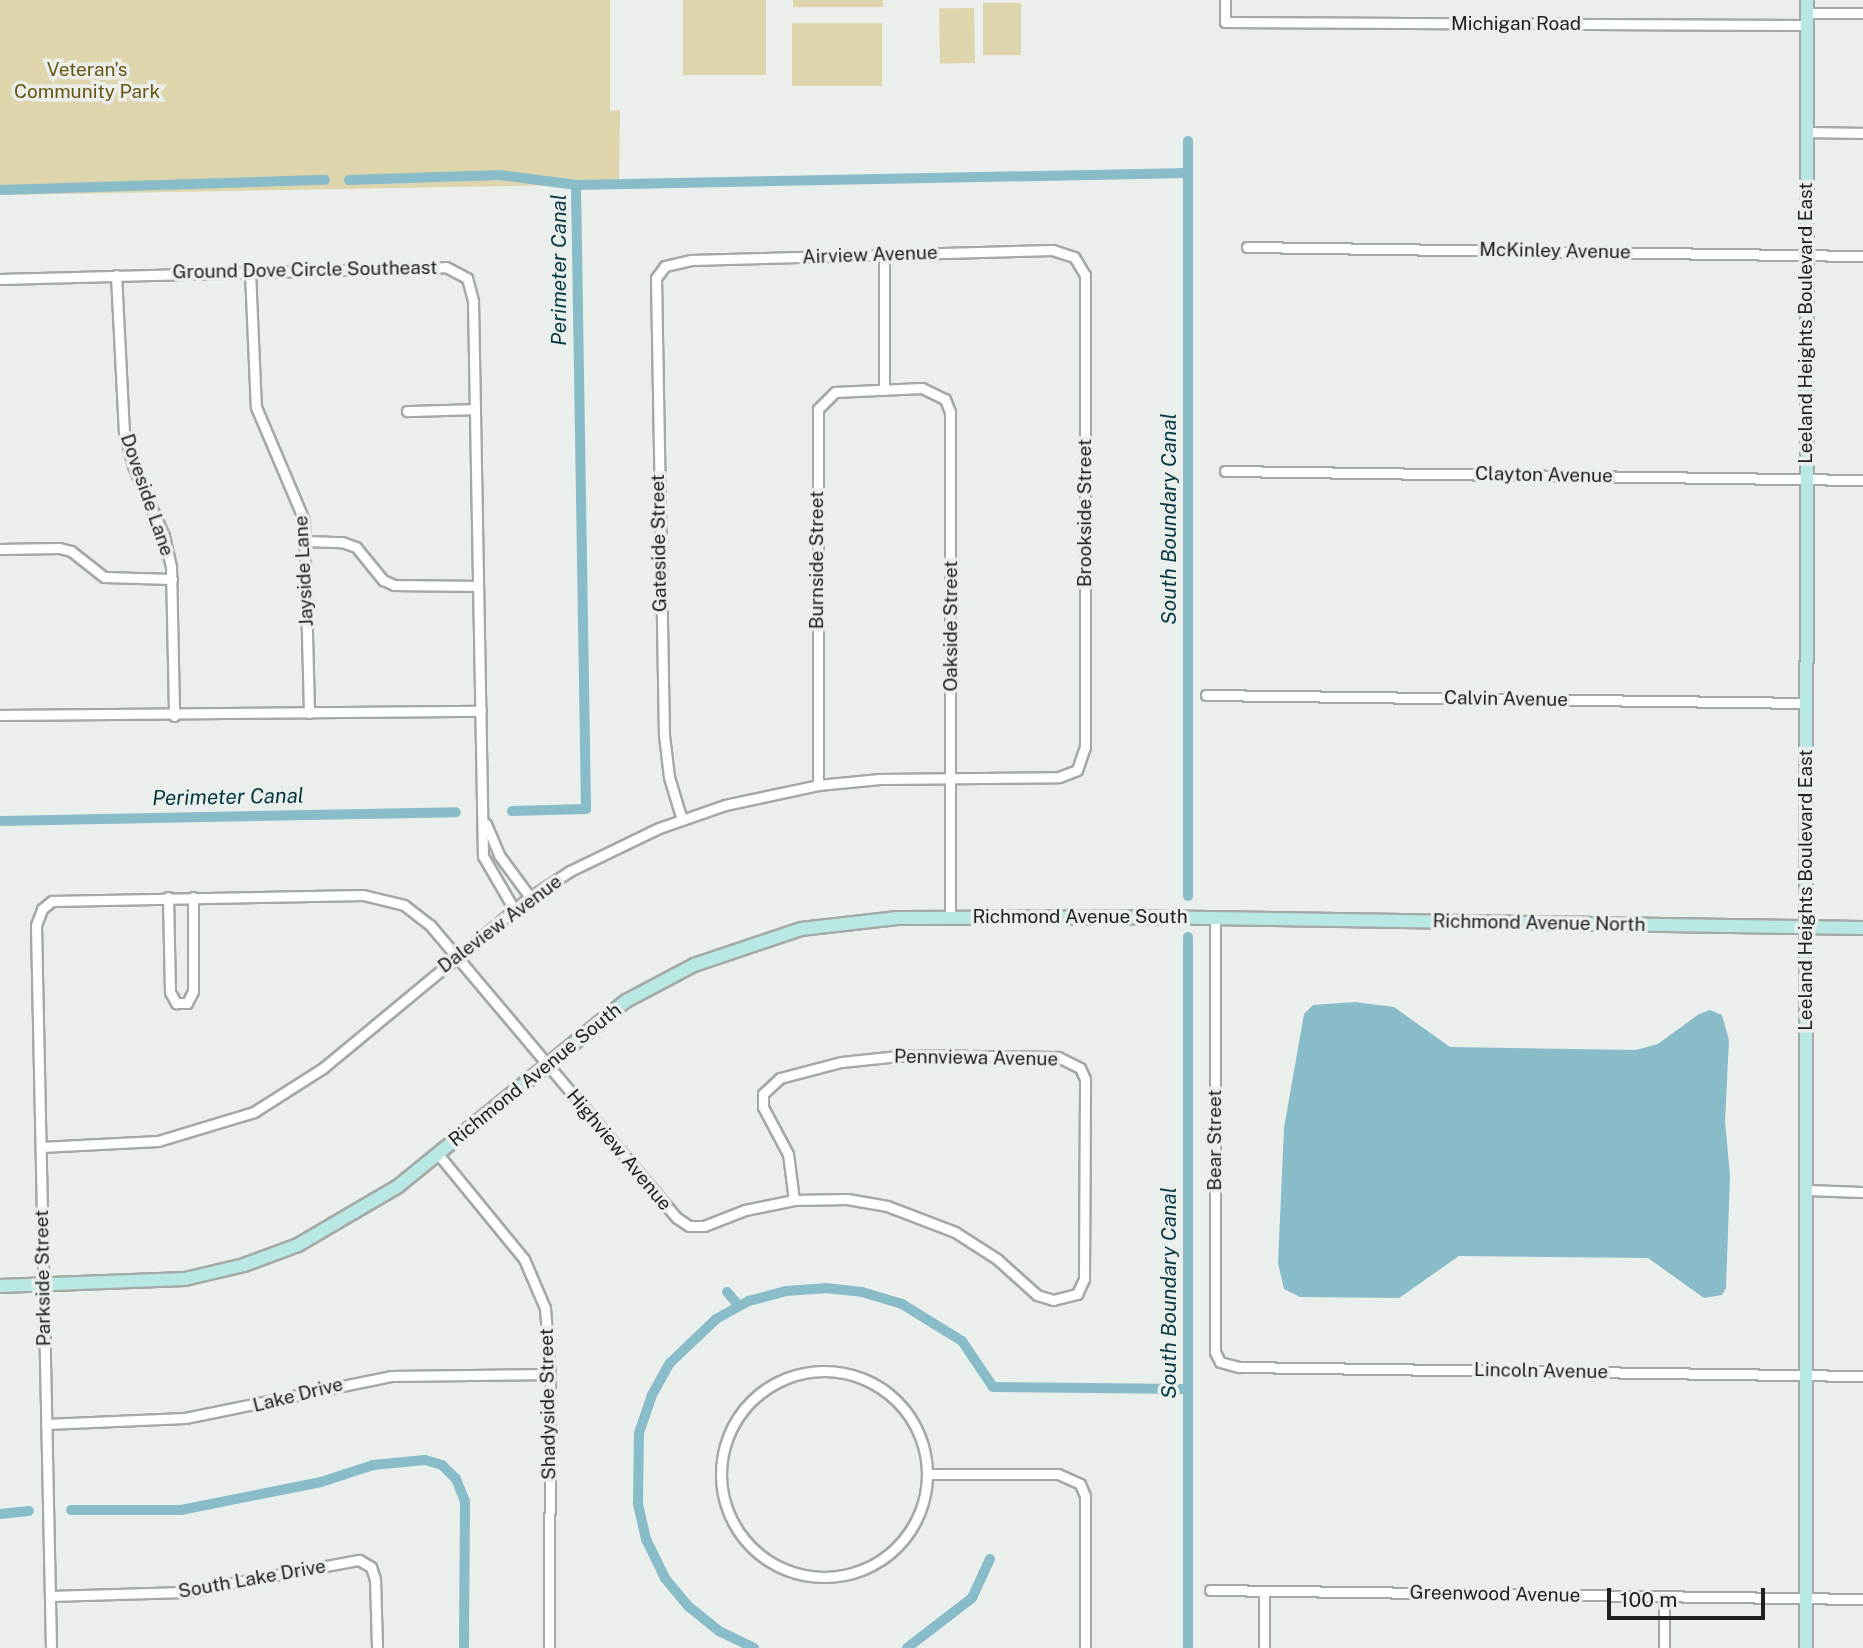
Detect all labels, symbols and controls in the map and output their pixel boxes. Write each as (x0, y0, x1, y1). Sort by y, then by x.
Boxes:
street label: Michigan Road (1451, 13, 1581, 35)
park label: Veteran's Community Park (14, 59, 160, 103)
street label: Leeland Heights Boulevard East (1795, 182, 1817, 464)
water label: Perimeter Canal (546, 194, 572, 346)
street label: McKinley Avenue (1479, 238, 1631, 264)
street label: Airview Avenue (802, 241, 938, 269)
street label: Ground Dove Circle Southeast (172, 256, 438, 284)
water label: South Boundary Canal (1156, 413, 1182, 625)
street label: Doveside Lane (115, 431, 179, 559)
street label: Brookside Street (1074, 439, 1096, 587)
street label: Clayton Avenue (1475, 462, 1613, 488)
street label: Gateside Street (646, 474, 672, 612)
street label: Burnside Street (806, 491, 828, 629)
street label: Jayside Lane (290, 515, 318, 627)
street label: Oakside Street (940, 560, 962, 692)
street label: Calvin Avenue (1444, 687, 1568, 711)
street label: Leeland Heights Boulevard East (1795, 749, 1817, 1031)
water label: Perimeter Canal (152, 783, 304, 811)
street label: Daleview Avenue (434, 870, 566, 978)
street label: Richmond Avenue South (972, 906, 1188, 928)
street label: Richmond Avenue North (1432, 910, 1646, 936)
street label: Richmond Avenue South (444, 998, 626, 1152)
street label: Pennviewa Avenue (894, 1045, 1058, 1071)
street label: Highview Avenue (562, 1085, 676, 1215)
street label: Bear Street (1204, 1089, 1226, 1191)
water label: South Boundary Canal (1156, 1187, 1182, 1399)
street label: Parkside Street (30, 1209, 56, 1347)
street label: Shadyside Street (535, 1328, 561, 1480)
street label: Lincoln Avenue (1474, 1358, 1608, 1384)
street label: Lake Drive (250, 1373, 346, 1417)
street label: South Lake Drive (176, 1555, 328, 1603)
scale bar (1611, 1574, 1769, 1618)
street label: Greenwood Avenue (1409, 1581, 1581, 1607)
text: 100 m (1620, 1587, 1677, 1612)

